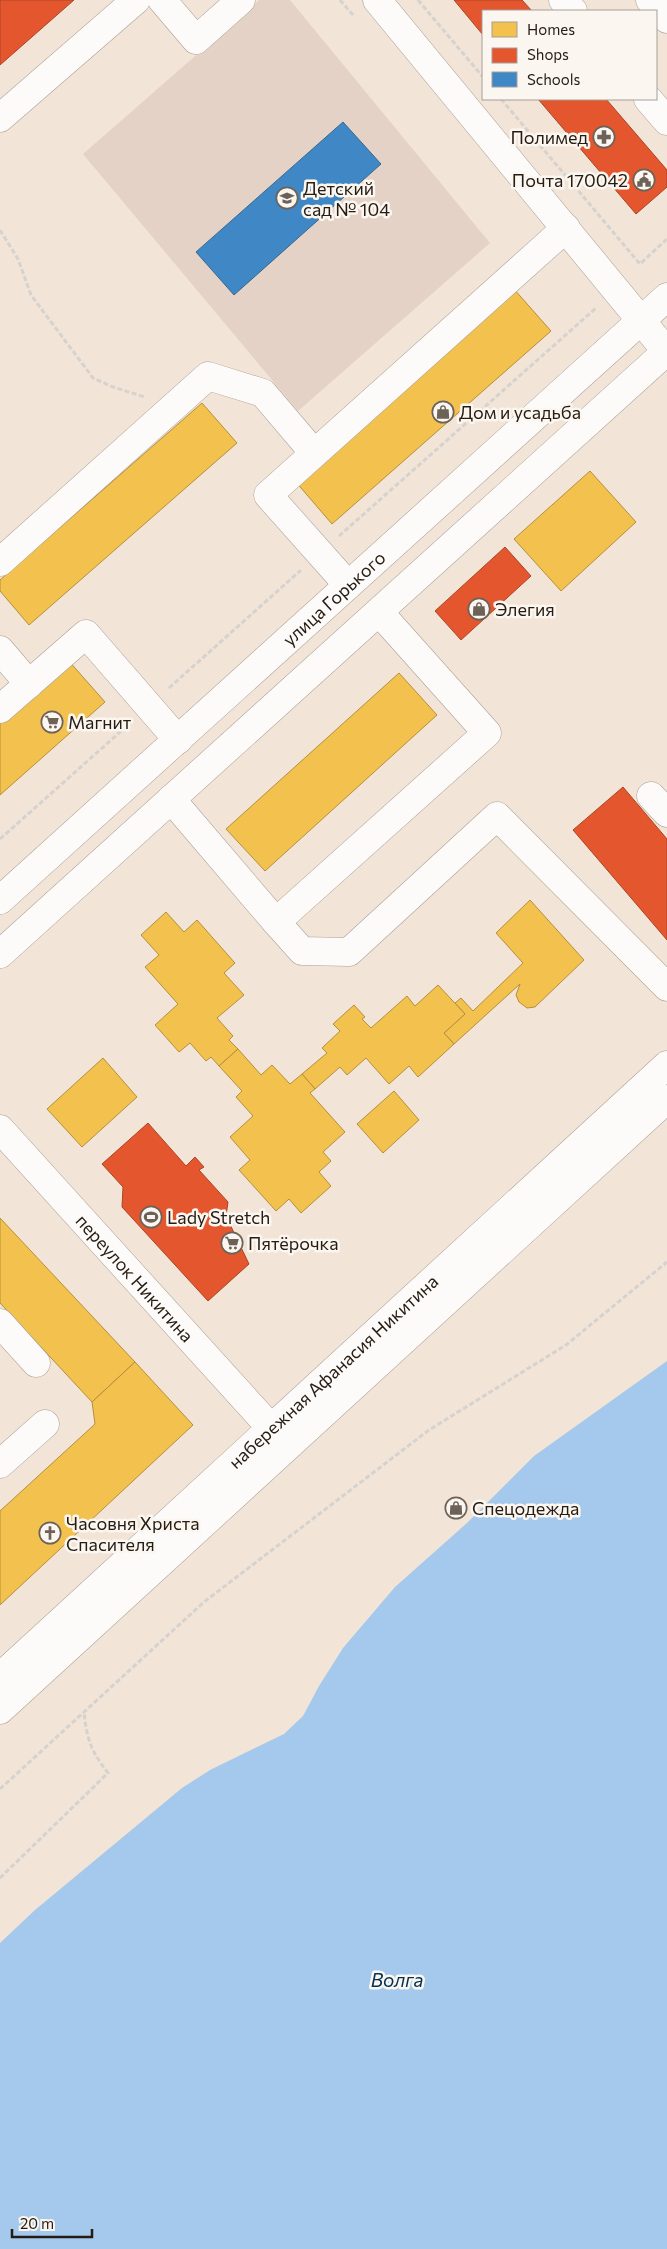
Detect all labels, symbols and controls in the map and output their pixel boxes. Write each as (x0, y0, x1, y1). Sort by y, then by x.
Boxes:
legend (482, 10, 657, 100)
text: Homes (527, 20, 575, 38)
text: Shops (527, 45, 569, 63)
text: Schools (527, 70, 581, 88)
pharmacy icon: Полимед (592, 125, 616, 149)
place label: Полимед (510, 126, 588, 148)
public building icon: Почта 170042 (632, 168, 656, 192)
place label: Почта 170042 (512, 169, 628, 191)
place label: Детский сад № 104 (303, 177, 390, 220)
school or university icon: Детский сад № 104 (275, 186, 299, 210)
shop icon: Дом и усадьба (431, 400, 455, 424)
place label: Дом и усадьба (459, 401, 581, 423)
street label: улица Горького (278, 546, 390, 650)
shop icon: Элегия (467, 597, 491, 621)
place label: Элегия (495, 598, 555, 620)
supermarket icon: Магнит (40, 710, 64, 734)
place label: Магнит (68, 711, 132, 733)
sports icon: Lady Stretch (139, 1205, 163, 1229)
place label: Lady Stretch (167, 1206, 270, 1228)
street label: переулок Никитина (72, 1209, 198, 1346)
supermarket icon: Пятёрочка (220, 1231, 244, 1255)
place label: Пятёрочка (248, 1232, 339, 1254)
street label: набережная Афанасия Никитина (224, 1270, 442, 1473)
shop icon: Спецодежда (444, 1496, 468, 1520)
place label: Спецодежда (472, 1497, 579, 1519)
place label: Часовня Христа Спасителя (66, 1512, 200, 1555)
church icon: Часовня Христа Спасителя (38, 1521, 62, 1545)
water label: Волга (371, 1968, 423, 1991)
scale bar (12, 2206, 92, 2238)
text: 20 m (20, 2214, 54, 2232)

